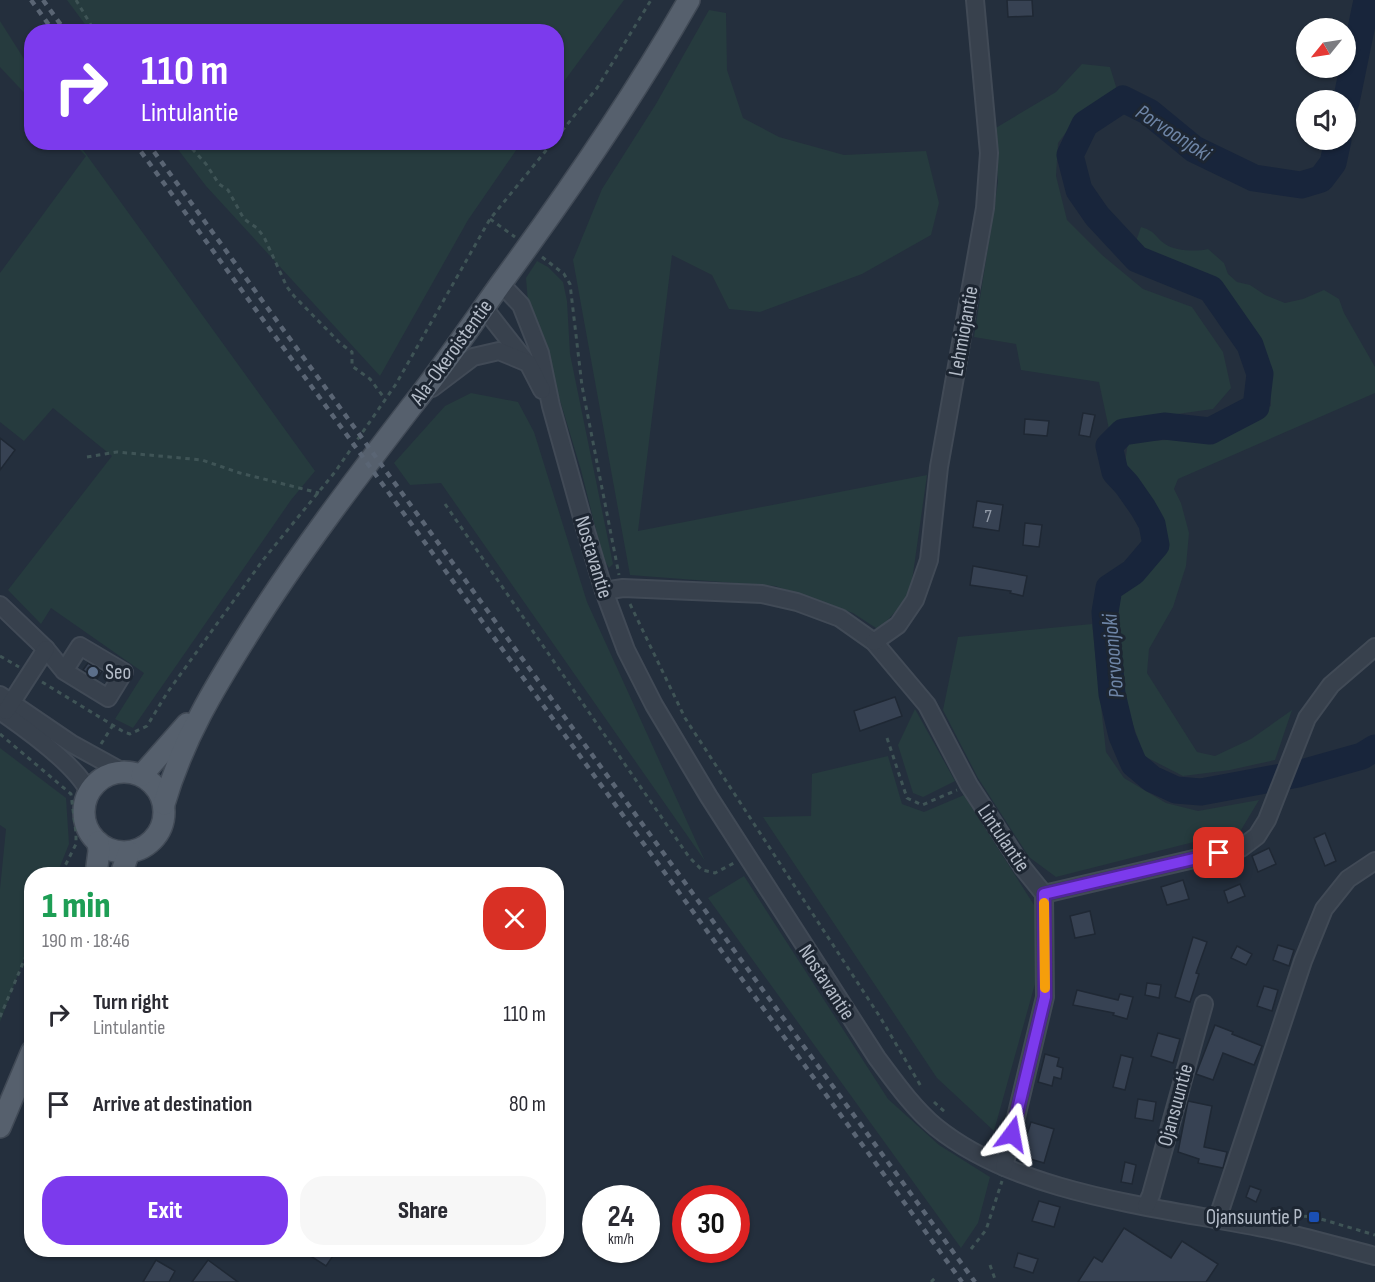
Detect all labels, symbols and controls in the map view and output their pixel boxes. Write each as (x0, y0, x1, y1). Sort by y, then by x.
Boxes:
north arrow (1296, 18, 1356, 78)
map controls (1296, 18, 1356, 150)
text: 110 m (141, 46, 228, 97)
icon: right (42, 48, 120, 126)
button: sound (1296, 90, 1356, 150)
text: Lintulantie (141, 97, 239, 129)
water label: Porvoonjoki (1130, 99, 1217, 168)
street label: Lehmiojantie (943, 284, 984, 378)
street label: Ala-Okeroistentie (404, 295, 498, 411)
house number: 7 (984, 506, 992, 527)
street label: Nostavantie (569, 513, 618, 601)
water label: Porvoonjoki (1096, 612, 1131, 699)
place label: Seo (105, 660, 131, 685)
marker: Seo (86, 665, 100, 679)
street label: Lintulantie (972, 800, 1035, 877)
pin (1193, 827, 1244, 878)
icon: arrive (1202, 836, 1235, 869)
text: 1 min (42, 885, 110, 928)
button: close (483, 887, 546, 950)
text: 190 m · 18:46 (42, 929, 130, 953)
street label: Nostavantie (793, 940, 860, 1025)
text: Turn right (93, 989, 169, 1016)
icon: right (42, 998, 75, 1031)
text: 110 m (503, 1001, 546, 1028)
text: Lintulantie (93, 1016, 165, 1040)
street label: Ojansuuntie (1153, 1061, 1198, 1149)
icon: arrive (42, 1088, 75, 1121)
text: Arrive at destination (93, 1091, 252, 1118)
text: 80 m (509, 1091, 546, 1118)
position arrow (980, 1102, 1044, 1166)
button: Exit (42, 1176, 288, 1245)
button: Share (300, 1176, 546, 1245)
speed limit sign: 30 (672, 1185, 750, 1263)
text: 24 (608, 1199, 634, 1235)
place label: Ojansuuntie P (1206, 1205, 1302, 1230)
marker: Ojansuuntie P (1307, 1210, 1321, 1224)
text: km/h (608, 1230, 634, 1249)

